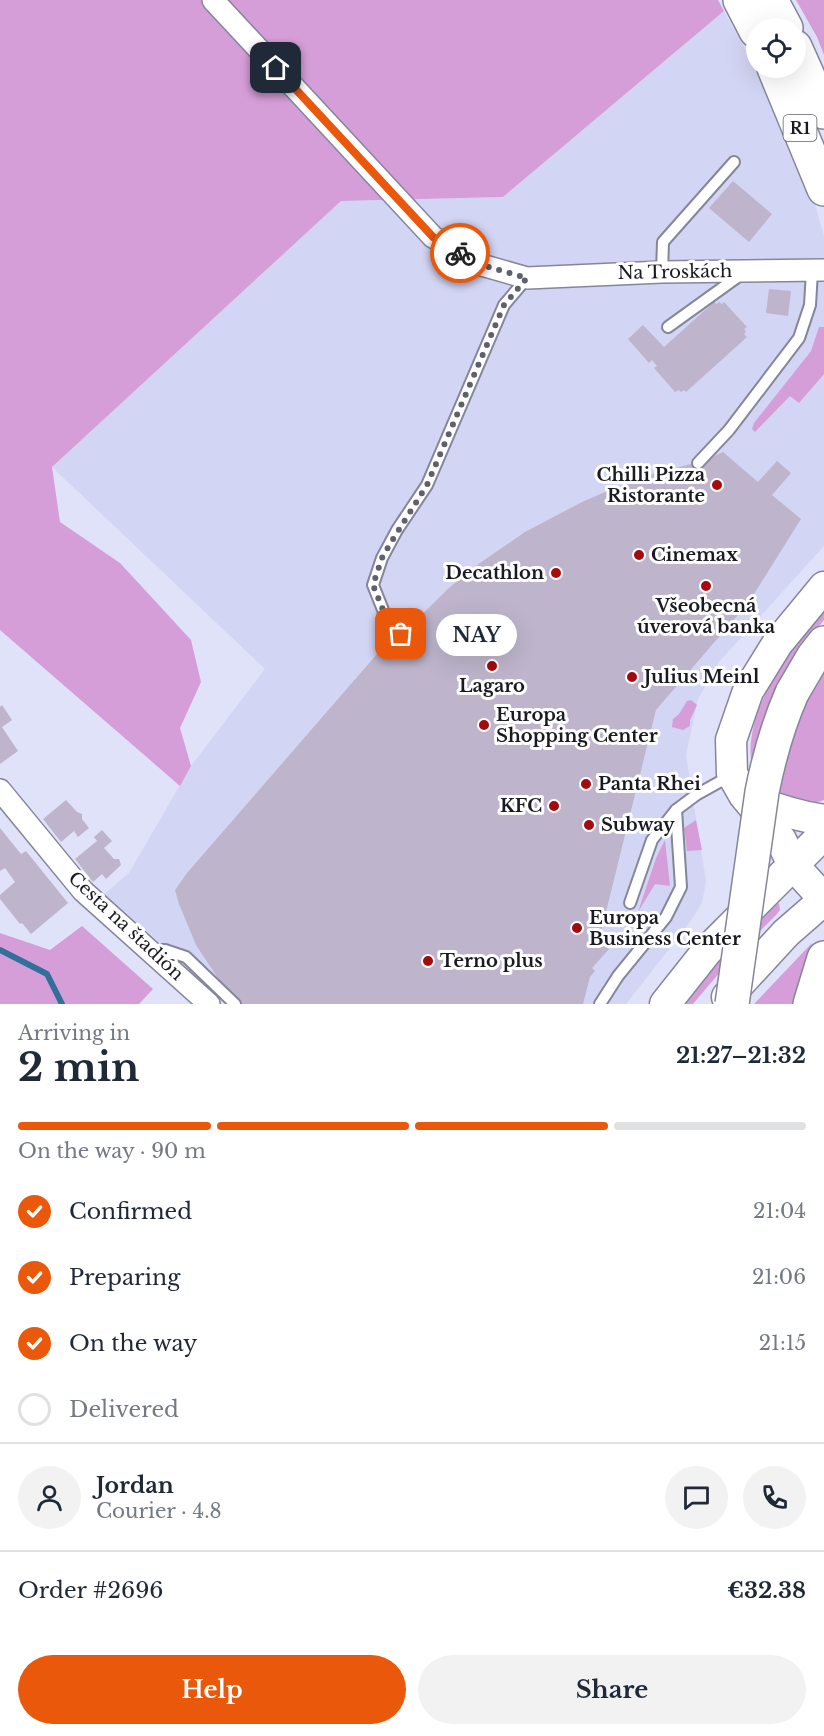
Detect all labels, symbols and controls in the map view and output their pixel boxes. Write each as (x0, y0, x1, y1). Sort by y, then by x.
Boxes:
map controls (746, 18, 806, 78)
button: locate (746, 18, 806, 78)
pin (250, 42, 301, 93)
icon: home (259, 51, 292, 84)
road number: R1 (784, 115, 816, 141)
courier (430, 223, 490, 283)
icon: bike (444, 237, 477, 270)
street label: Na Troskách (618, 260, 732, 284)
place label: Chilli Pizza Ristorante (597, 464, 706, 507)
marker: Chilli Pizza Ristorante (710, 478, 724, 492)
place label: Cinemax (651, 544, 738, 566)
marker: Cinemax (632, 548, 646, 562)
place label: Decathlon (445, 562, 544, 584)
marker: Decathlon (549, 566, 563, 580)
marker: Všeobecná úverová banka (699, 579, 713, 593)
place label: Všeobecná úverová banka (637, 595, 776, 638)
pin (375, 608, 426, 659)
callout: NAY (437, 613, 518, 655)
icon: bag (384, 617, 417, 650)
text: NAY (452, 623, 501, 647)
marker: Lagaro (485, 659, 499, 673)
place label: Julius Meinl (640, 666, 760, 688)
marker: Julius Meinl (625, 670, 639, 684)
place label: Lagaro (459, 675, 525, 697)
place label: Europa Shopping Center (496, 704, 658, 747)
marker: Europa Shopping Center (477, 718, 491, 732)
place label: Panta Rhei (598, 773, 701, 795)
marker: Panta Rhei (579, 777, 593, 791)
place label: KFC (500, 795, 542, 817)
marker: KFC (547, 799, 561, 813)
place label: Subway (601, 814, 675, 836)
marker: Subway (582, 818, 596, 832)
street label: Cesta na štadión (64, 867, 188, 985)
place label: Europa Business Center (589, 907, 741, 950)
marker: Europa Business Center (570, 921, 584, 935)
place label: Terno plus (440, 950, 543, 972)
marker: Terno plus (421, 954, 435, 968)
text: Arriving in (18, 1021, 130, 1045)
text: 21:27–21:32 (676, 1042, 806, 1069)
text: 2 min (18, 1043, 139, 1092)
text: On the way · 90 m (18, 1139, 206, 1163)
icon: check (18, 1195, 51, 1228)
text: Confirmed (69, 1198, 192, 1225)
text: 21:04 (753, 1199, 806, 1223)
icon: check (18, 1261, 51, 1294)
text: Preparing (69, 1264, 180, 1291)
text: 21:06 (752, 1265, 806, 1289)
icon: check (18, 1327, 51, 1360)
text: On the way (69, 1330, 197, 1357)
text: 21:15 (759, 1331, 806, 1355)
text: Delivered (69, 1396, 179, 1423)
button: person (18, 1466, 81, 1529)
button: chat (665, 1466, 728, 1529)
button: phone (743, 1466, 806, 1529)
text: Jordan (96, 1472, 174, 1499)
text: Courier · 4.8 (96, 1499, 222, 1523)
text: Order #2696 (18, 1577, 163, 1604)
text: €32.38 (727, 1577, 806, 1604)
button: Help (18, 1655, 406, 1724)
button: Share (418, 1655, 806, 1724)

